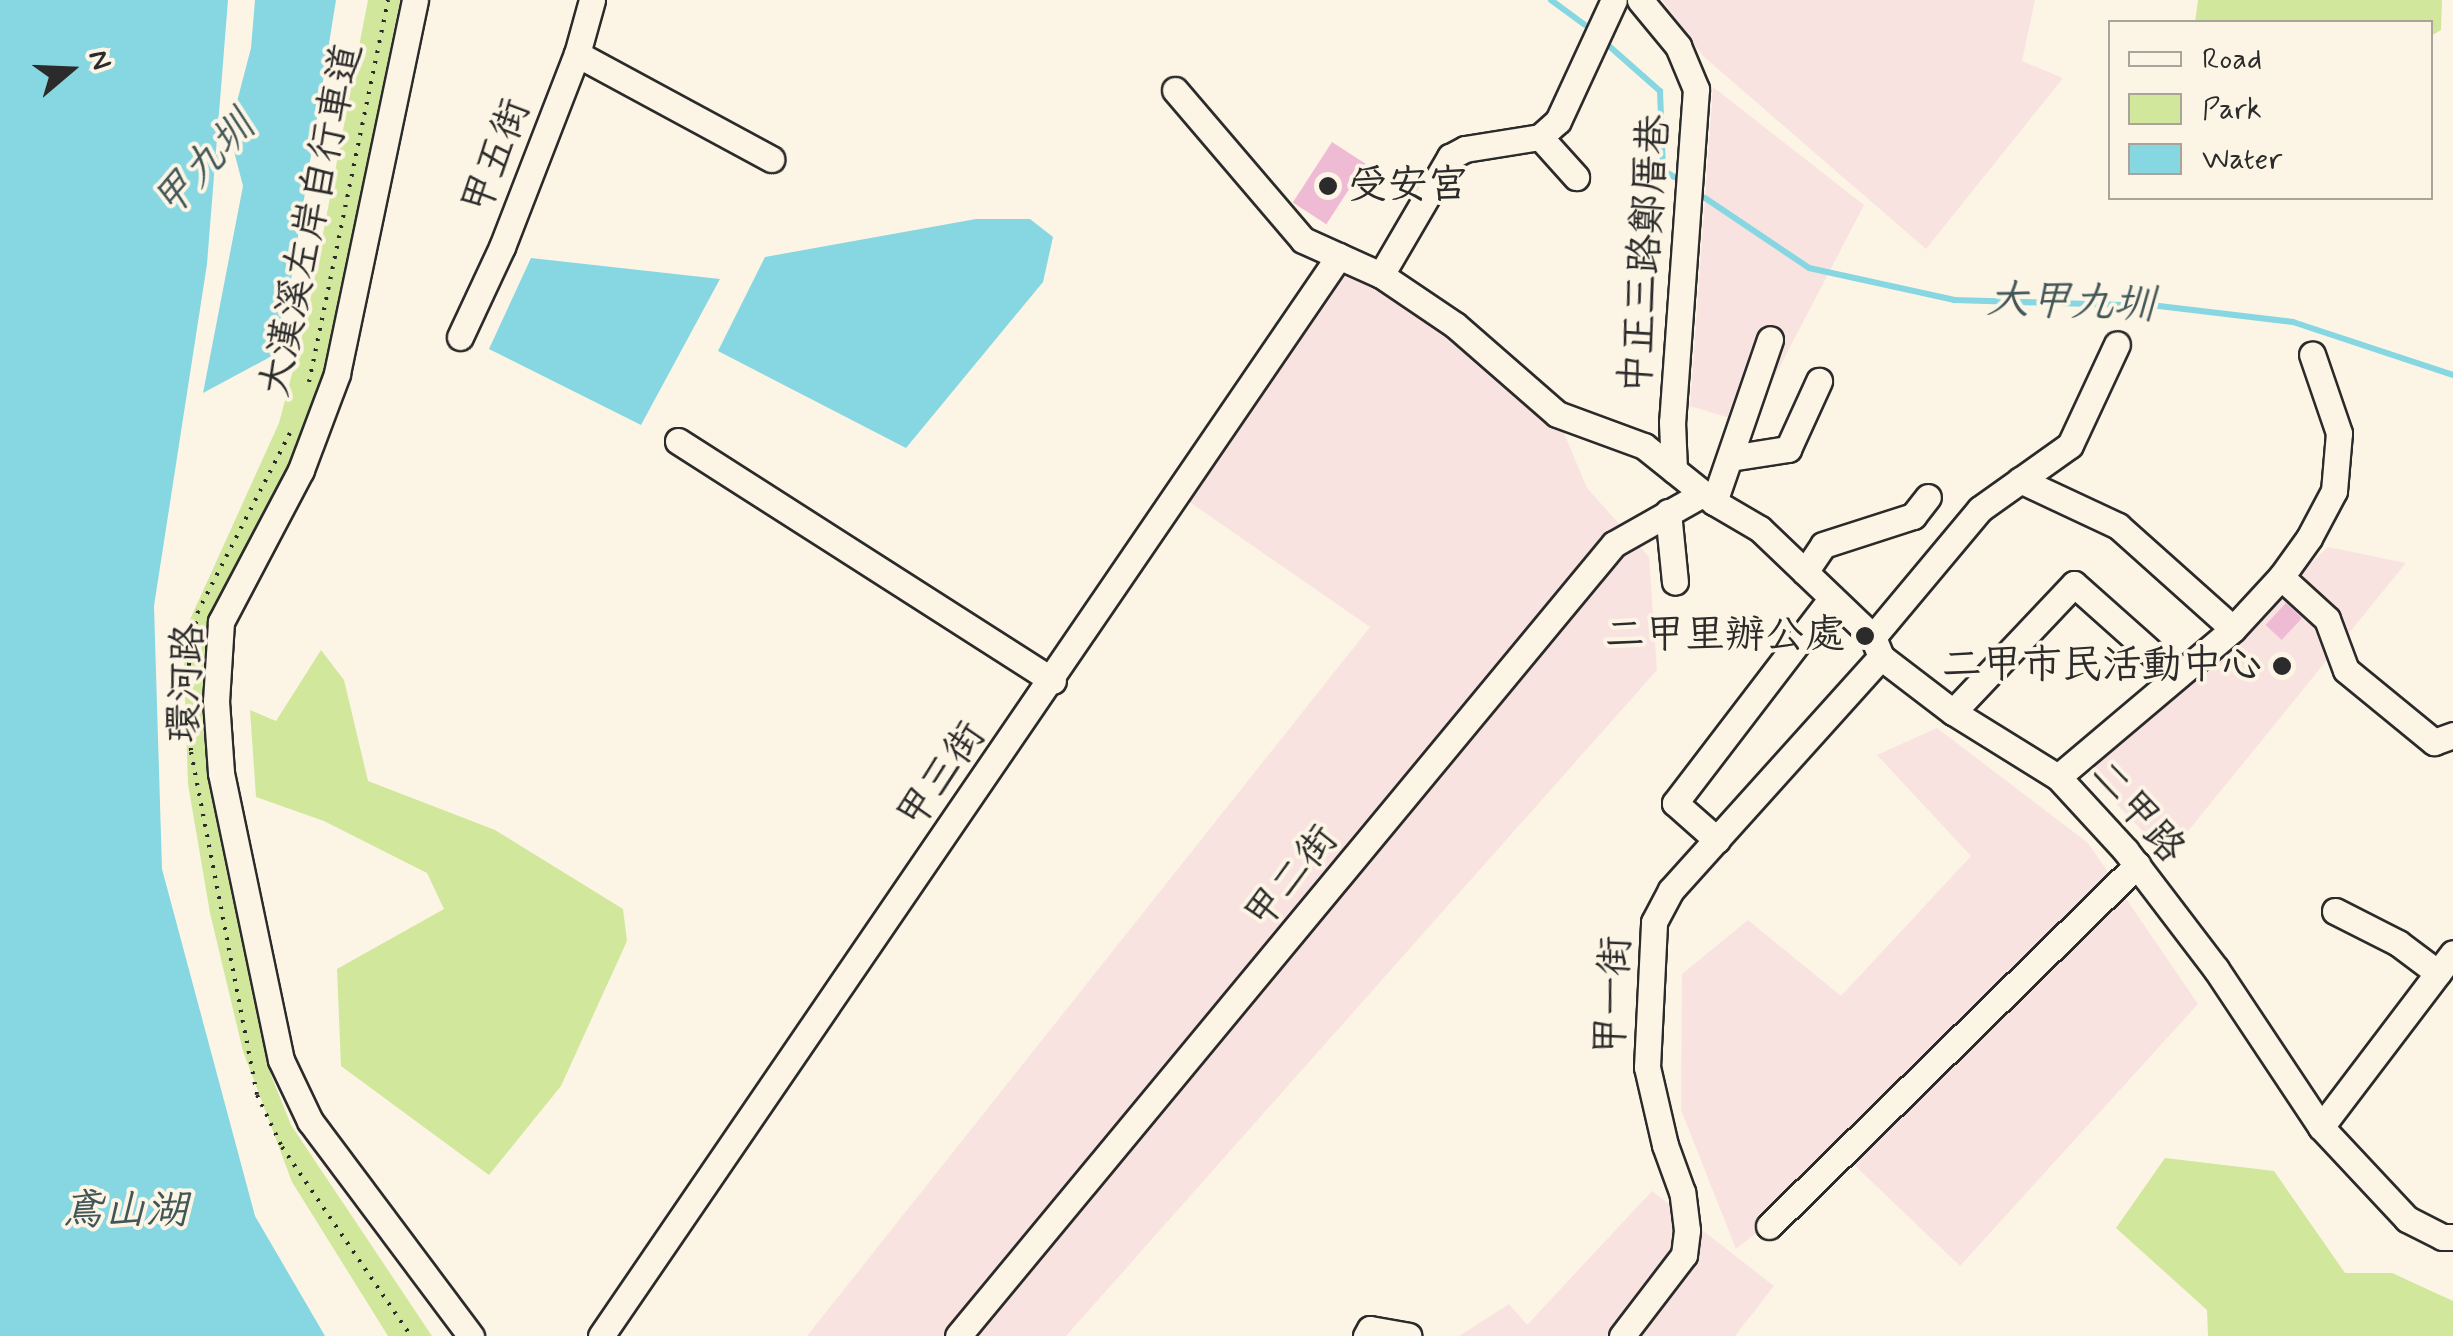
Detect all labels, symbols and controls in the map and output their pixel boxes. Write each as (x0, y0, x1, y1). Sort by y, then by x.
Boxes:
north arrow (20, 20, 120, 120)
legend (2108, 20, 2433, 200)
street label: 大漢溪左岸自行車道 (251, 39, 373, 401)
text: Road (2202, 40, 2262, 79)
text: N (78, 45, 119, 75)
text: Park (2202, 90, 2262, 129)
street label: 甲五街 (453, 92, 541, 222)
water label: 甲九圳 (144, 103, 266, 229)
street label: 中正三路鄭厝巷 (1612, 113, 1680, 395)
text: Water (2202, 140, 2282, 179)
place label: 受安宮 (1348, 162, 1468, 210)
marker: 受安宮 (1317, 175, 1339, 197)
water label: 大甲九圳 (1986, 276, 2156, 332)
place label: 二甲里辦公處 (1605, 612, 1845, 660)
street label: 環河路 (160, 622, 214, 744)
marker: 二甲里辦公處 (1854, 625, 1876, 647)
place label: 二甲市民活動中心 (1942, 642, 2262, 690)
marker: 二甲市民活動中心 (2271, 655, 2293, 677)
street label: 甲三街 (888, 713, 996, 839)
street label: 二甲路 (2080, 751, 2194, 873)
street label: 甲二街 (1236, 816, 1348, 940)
street label: 甲一街 (1587, 935, 1641, 1057)
water label: 鳶山湖 (62, 1187, 188, 1237)

